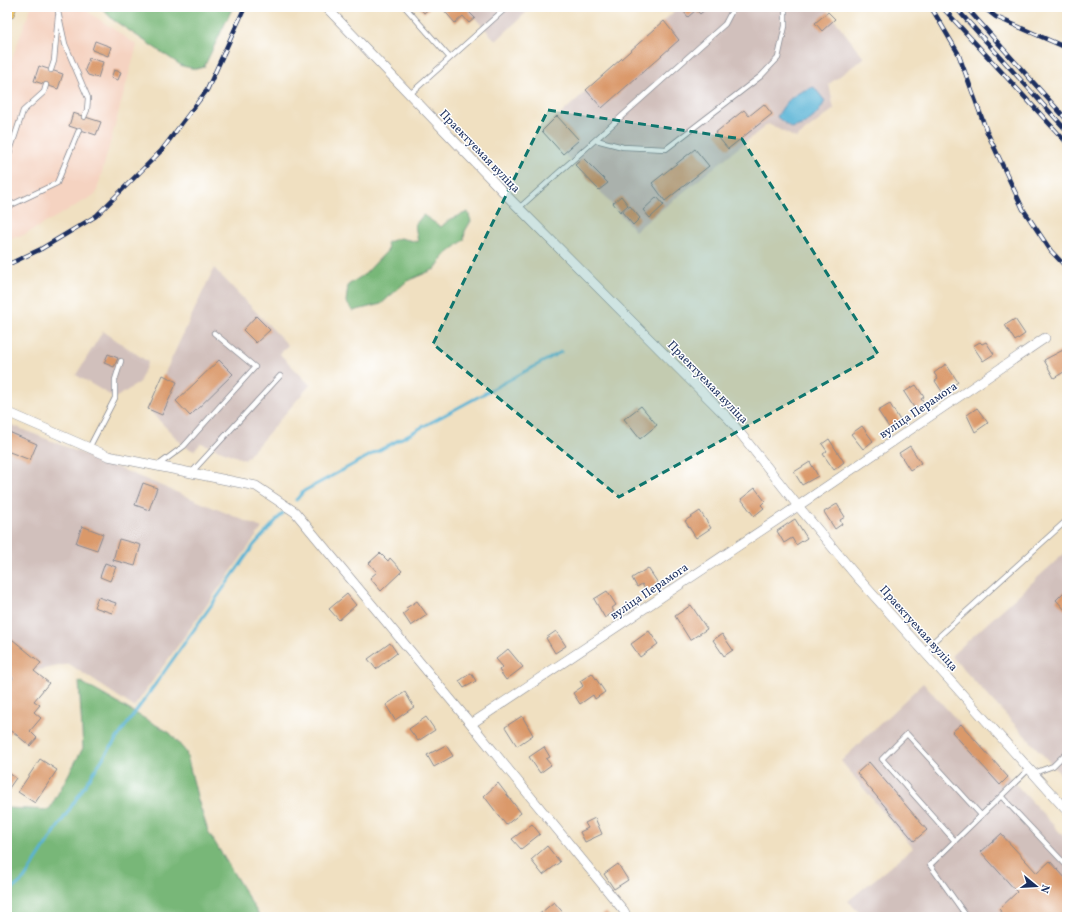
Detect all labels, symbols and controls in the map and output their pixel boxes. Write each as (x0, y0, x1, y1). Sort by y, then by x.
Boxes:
street label: Праектуемая вуліца (435, 107, 523, 197)
street label: Праектуемая вуліца (663, 338, 751, 428)
street label: вуліца Перамога (876, 379, 961, 443)
street label: вуліца Перамога (607, 560, 692, 624)
street label: Праектуемая вуліца (875, 582, 961, 675)
north arrow (1016, 866, 1056, 906)
text: N (1036, 883, 1052, 895)

